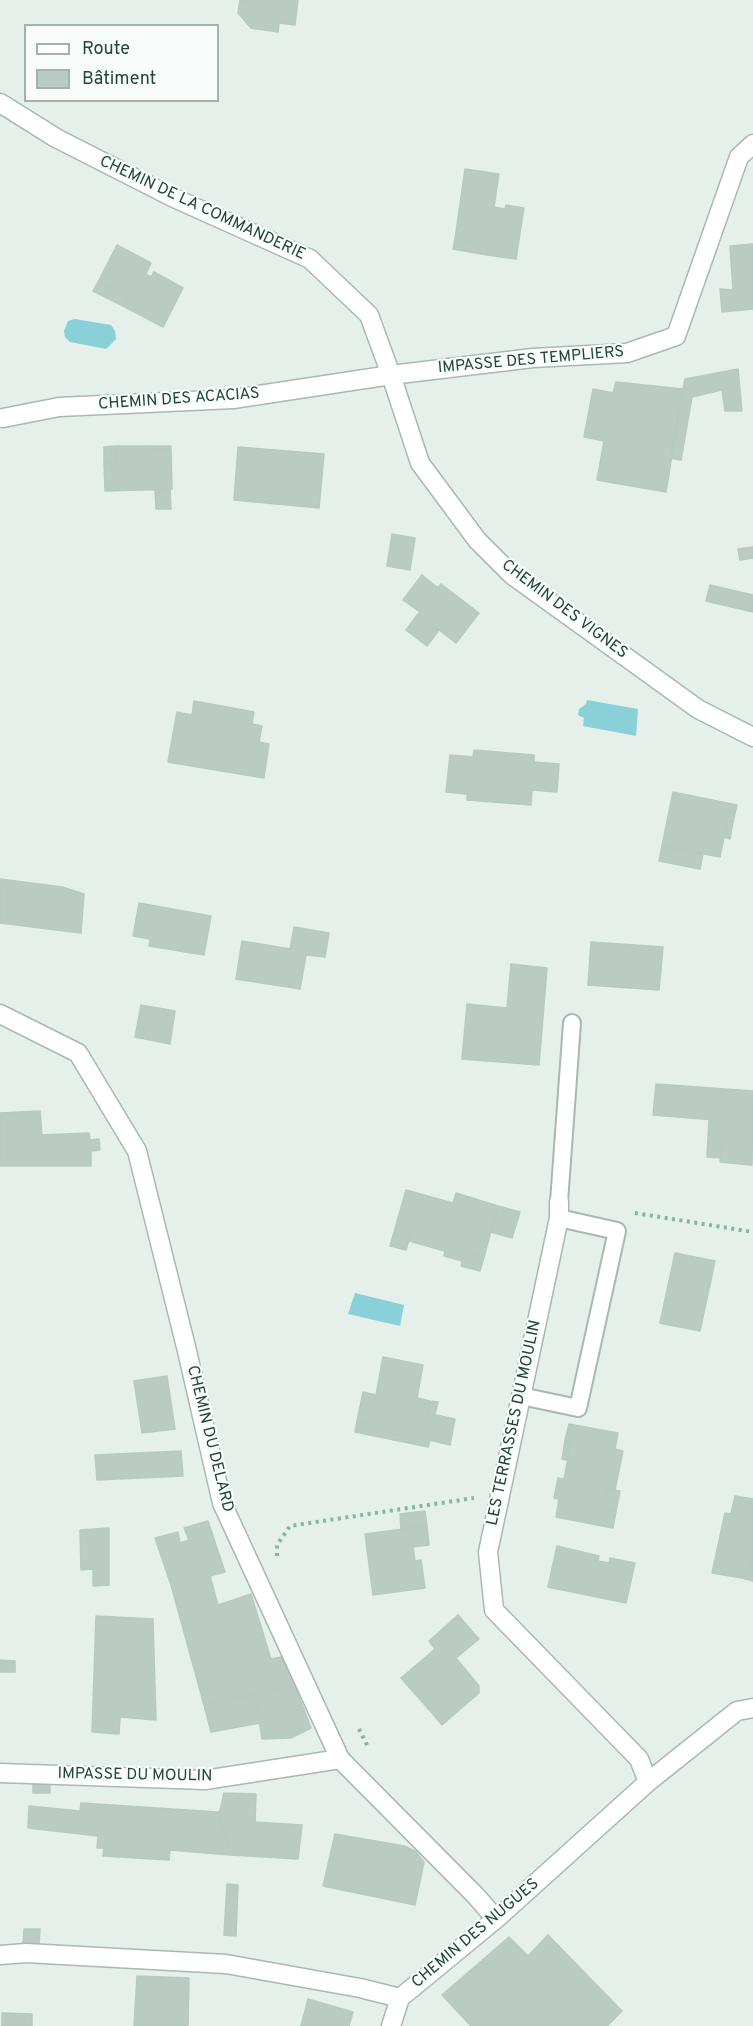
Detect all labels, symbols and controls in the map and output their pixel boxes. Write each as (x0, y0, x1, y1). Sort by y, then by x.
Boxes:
legend (24, 24, 219, 102)
text: Route (82, 38, 130, 61)
text: Bâtiment (82, 68, 156, 91)
street label: CHEMIN DE LA COMMANDERIE (96, 153, 308, 265)
street label: IMPASSE DES TEMPLIERS (437, 343, 625, 379)
street label: CHEMIN DES ACACIAS (98, 385, 260, 415)
street label: CHEMIN DES VIGNES (497, 556, 631, 664)
street label: LES TERRASSES DU MOULIN (484, 1318, 546, 1528)
street label: CHEMIN DU DELARD (181, 1364, 237, 1514)
street label: IMPASSE DU MOULIN (58, 1765, 212, 1787)
street label: CHEMIN DES NUGUES (408, 1875, 544, 1993)

